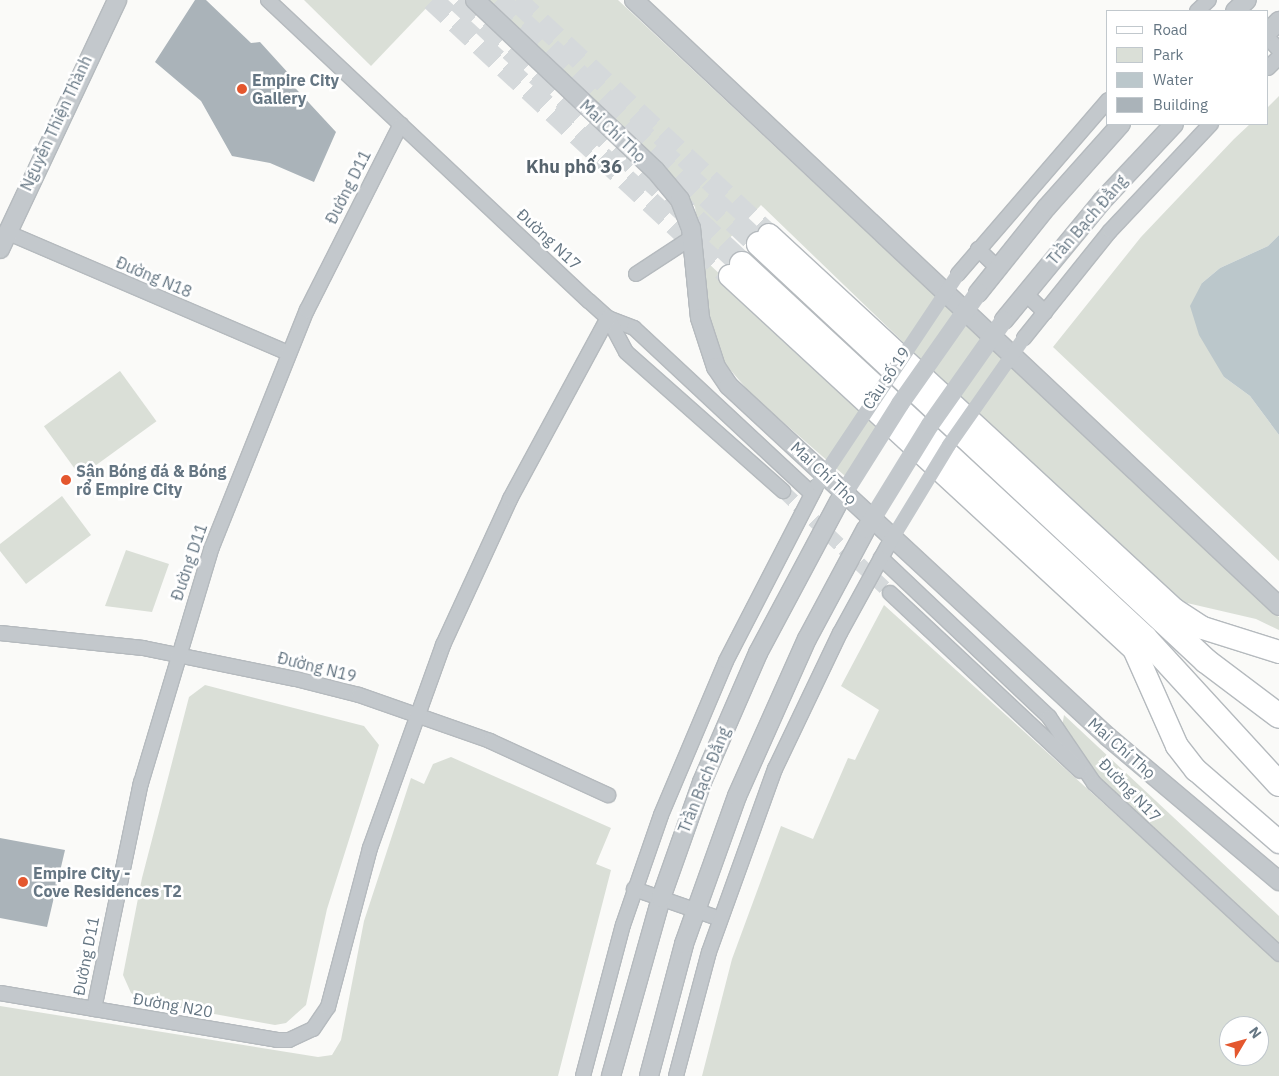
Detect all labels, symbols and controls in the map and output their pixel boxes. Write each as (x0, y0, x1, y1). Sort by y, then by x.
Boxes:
legend (1106, 10, 1269, 125)
text: Road (1153, 20, 1188, 39)
text: Park (1153, 45, 1183, 64)
street label: Nguyễn Thiện Thành (16, 52, 96, 194)
place label: Empire City Gallery (252, 70, 339, 108)
text: Water (1153, 70, 1193, 89)
marker: Empire City Gallery (236, 83, 248, 95)
text: Building (1153, 95, 1208, 114)
street label: Mai Chí Thọ (576, 96, 650, 166)
street label: Đường D11 (321, 147, 375, 227)
district label: Khu phố 36 (526, 156, 622, 178)
street label: Trần Bạch Đằng (1043, 171, 1131, 269)
street label: Đường N17 (513, 204, 585, 274)
street label: Đường N18 (113, 252, 195, 302)
street label: Cầu số 19 (858, 343, 914, 413)
street label: Mai Chí Thọ (787, 438, 861, 508)
place label: Sân Bóng đá & Bóng rổ Empire City (76, 461, 226, 499)
marker: Sân Bóng đá & Bóng rổ Empire City (60, 474, 72, 486)
street label: Đường D11 (167, 521, 211, 603)
street label: Đường N19 (276, 648, 358, 686)
street label: Mai Chí Thọ (1084, 713, 1160, 783)
street label: Trần Bạch Đằng (674, 724, 734, 836)
street label: Đường N17 (1095, 754, 1165, 826)
place label: Empire City - Cove Residences T2 (33, 863, 182, 901)
marker: Empire City - Cove Residences T2 (17, 876, 29, 888)
street label: Đường D11 (69, 915, 103, 997)
street label: Đường N20 (132, 989, 214, 1021)
north arrow (1219, 1016, 1269, 1066)
text: N (1245, 1023, 1265, 1042)

